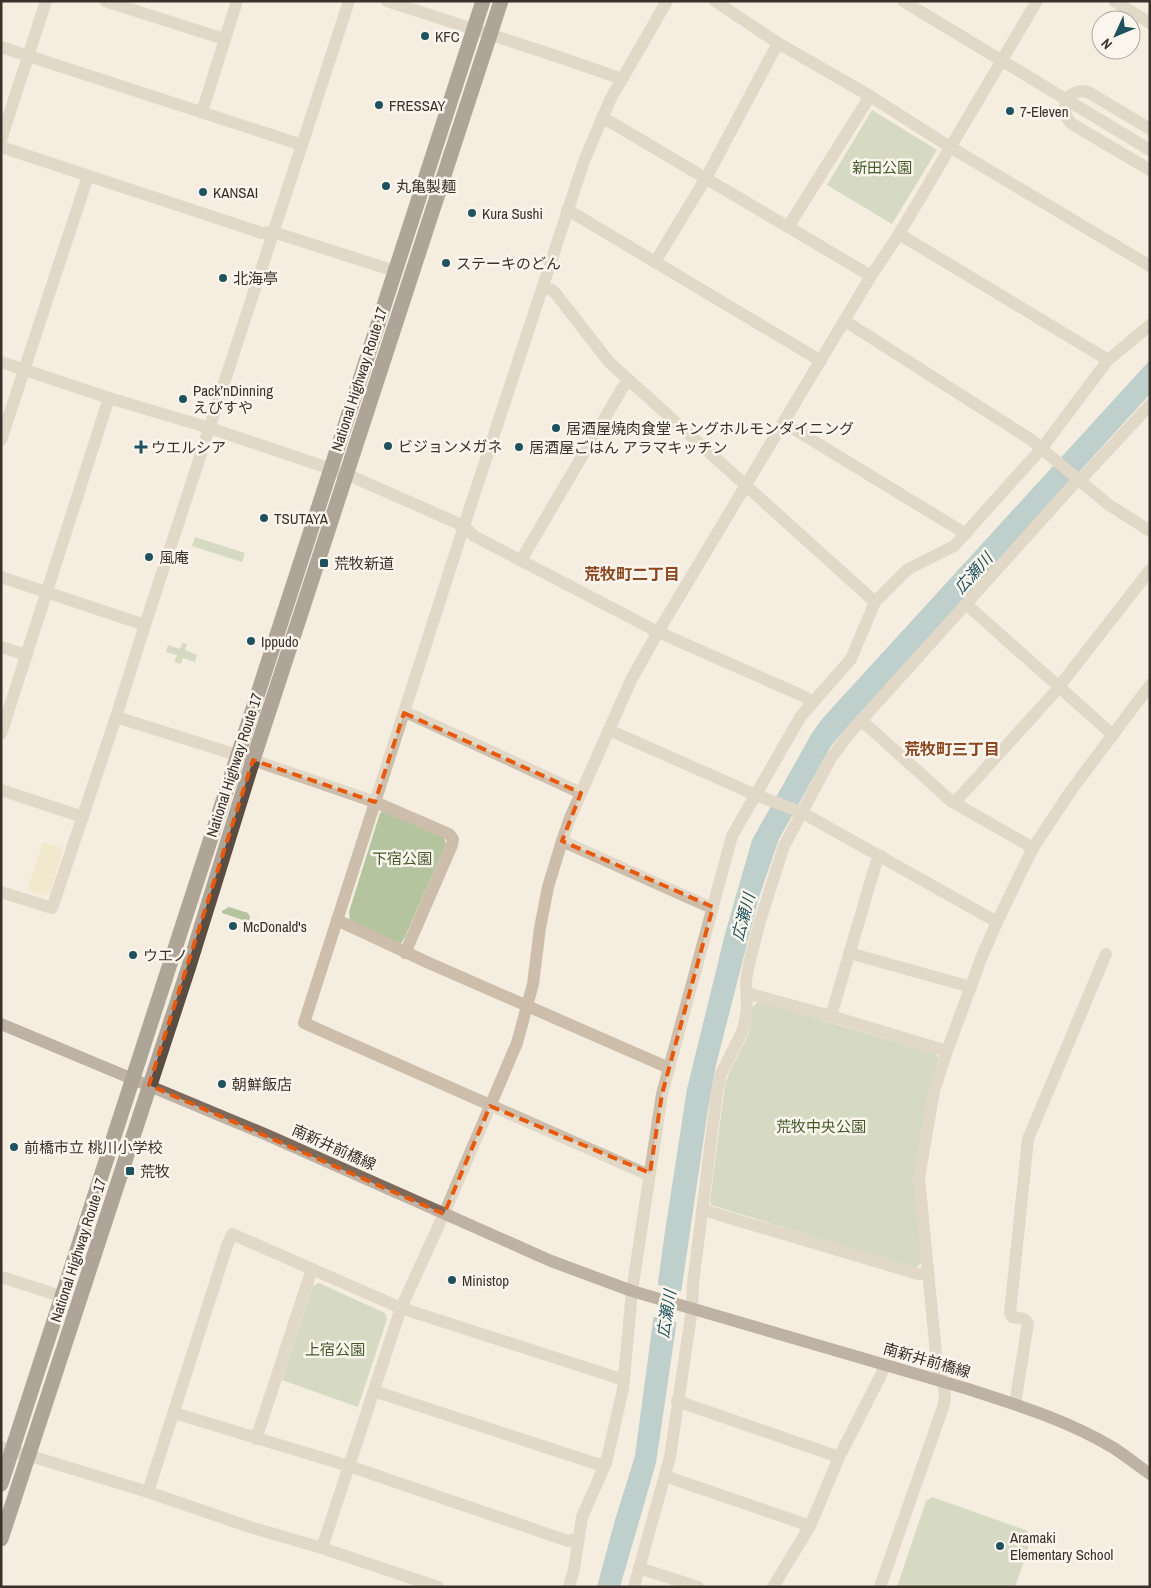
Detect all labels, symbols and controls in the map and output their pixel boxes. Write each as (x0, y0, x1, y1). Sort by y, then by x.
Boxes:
north arrow (1091, 10, 1141, 60)
place label: KFC (435, 26, 460, 47)
marker: KFC (419, 30, 431, 42)
text: N (1097, 35, 1116, 53)
place label: FRESSAY (389, 95, 446, 116)
marker: FRESSAY (373, 99, 385, 111)
place label: 7-Eleven (1020, 101, 1069, 122)
marker: 7-Eleven (1004, 105, 1016, 117)
park label: 新田公園 (852, 157, 912, 178)
place label: 丸亀製麺 (396, 176, 456, 197)
marker: 丸亀製麺 (380, 180, 392, 192)
place label: KANSAI (213, 182, 258, 203)
marker: KANSAI (197, 186, 209, 198)
place label: Kura Sushi (482, 203, 543, 224)
marker: Kura Sushi (466, 207, 478, 219)
place label: ステーキのどん (456, 253, 561, 274)
marker: ステーキのどん (440, 257, 452, 269)
place label: 北海亭 (233, 268, 278, 289)
marker: 北海亭 (217, 272, 229, 284)
street label: National Highway Route 17 (326, 304, 392, 454)
place label: Pack’nDinning えびすや (193, 380, 273, 418)
marker: Pack’nDinning えびすや (177, 393, 189, 405)
place label: 居酒屋焼肉食堂 キングホルモンダイニング (566, 418, 854, 439)
marker: 居酒屋焼肉食堂 キングホルモンダイニング (550, 422, 562, 434)
place label: ビジョンメガネ (398, 436, 503, 457)
place label: ウエルシア (151, 437, 226, 458)
place label: 居酒屋ごはん アラマキッチン (529, 437, 727, 458)
marker: ビジョンメガネ (382, 440, 394, 452)
marker: ウエルシア (135, 441, 147, 453)
marker: 居酒屋ごはん アラマキッチン (513, 441, 525, 453)
place label: TSUTAYA (274, 508, 329, 529)
marker: TSUTAYA (258, 512, 270, 524)
water label: 広瀬川 (949, 546, 999, 598)
place label: 風庵 (159, 547, 189, 568)
marker: 風庵 (143, 551, 155, 563)
place label: 荒牧新道 (334, 553, 394, 574)
marker: 荒牧新道 (318, 557, 330, 569)
district label: 荒牧町二丁目 (584, 563, 680, 585)
place label: Ippudo (261, 631, 299, 652)
marker: Ippudo (245, 635, 257, 647)
street label: National Highway Route 17 (201, 690, 267, 840)
district label: 荒牧町三丁目 (904, 738, 1000, 760)
park label: 下宿公園 (372, 848, 432, 869)
water label: 広瀬川 (726, 889, 760, 943)
place label: McDonald's (243, 916, 307, 937)
marker: McDonald's (227, 920, 239, 932)
place label: ウエノ (143, 945, 188, 966)
marker: ウエノ (127, 949, 139, 961)
place label: 朝鮮飯店 (232, 1074, 292, 1095)
marker: 朝鮮飯店 (216, 1078, 228, 1090)
park label: 荒牧中央公園 (776, 1116, 866, 1137)
street label: 南新井前橋線 (289, 1119, 379, 1175)
place label: 前橋市立 桃川小学校 (24, 1137, 162, 1158)
marker: 前橋市立 桃川小学校 (8, 1141, 20, 1153)
place label: 荒牧 (140, 1161, 170, 1182)
marker: 荒牧 (124, 1165, 136, 1177)
street label: National Highway Route 17 (45, 1175, 111, 1325)
place label: Ministop (462, 1270, 509, 1291)
marker: Ministop (446, 1274, 458, 1286)
water label: 広瀬川 (651, 1287, 681, 1339)
street label: 南新井前橋線 (881, 1338, 973, 1382)
park label: 上宿公園 (305, 1339, 365, 1360)
place label: Aramaki Elementary School (1009, 1527, 1113, 1565)
marker: Aramaki Elementary School (994, 1540, 1006, 1552)

